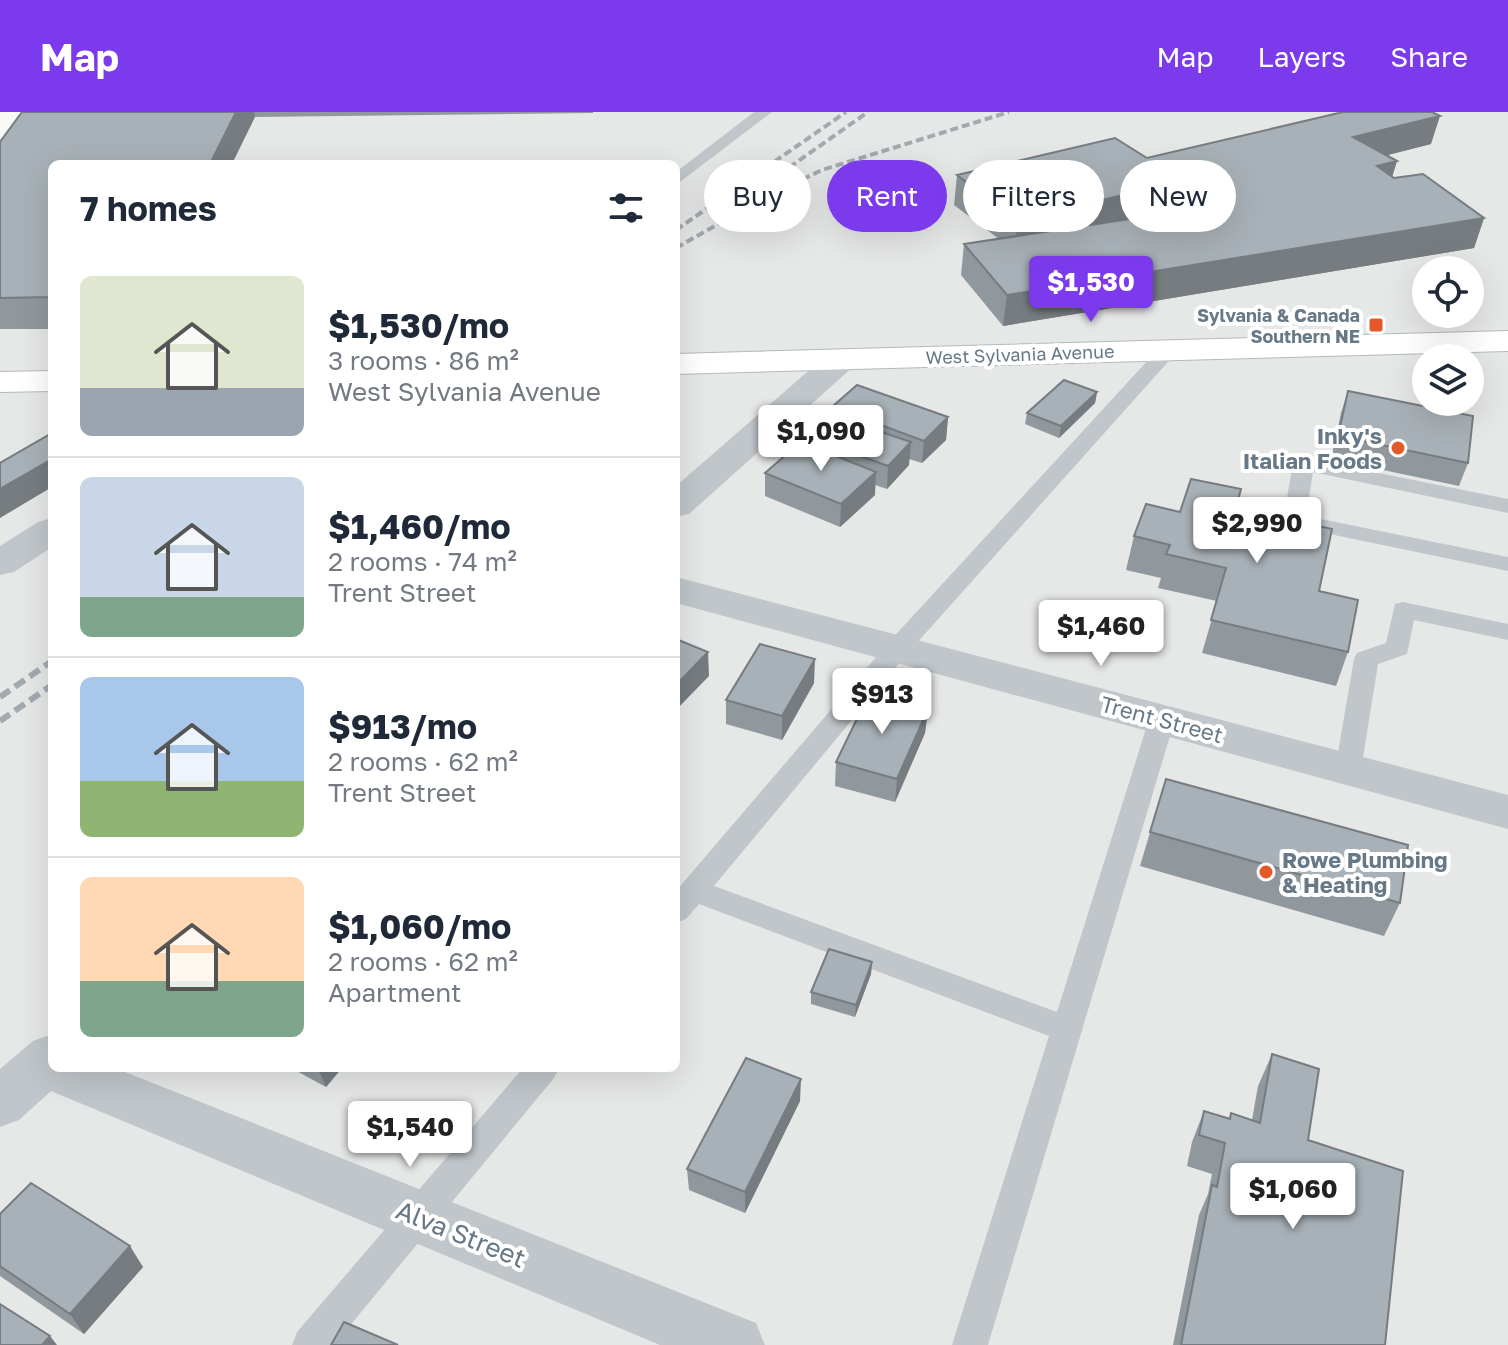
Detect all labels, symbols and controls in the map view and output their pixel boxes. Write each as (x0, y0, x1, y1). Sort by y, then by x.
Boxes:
text: Map (40, 34, 119, 79)
text: Map (1156, 40, 1214, 73)
text: Layers (1258, 40, 1346, 73)
text: Share (1390, 40, 1468, 73)
chip: Buy (704, 160, 811, 232)
chip: Rent (827, 160, 947, 232)
chip: Filters (963, 160, 1104, 232)
chip: New (1120, 160, 1236, 232)
icon: filters (604, 186, 648, 230)
text: 7 homes (80, 188, 217, 228)
pin: $1,530 (1026, 256, 1156, 324)
map controls (1412, 256, 1484, 416)
button: locate (1412, 256, 1484, 328)
text: $1,530 (1047, 266, 1135, 297)
place label: Sylvania & Canada Southern NE (1197, 304, 1360, 347)
text: $1,530/mo (328, 305, 509, 345)
icon: home (144, 308, 240, 404)
marker: Sylvania & Canada Southern NE (1367, 316, 1385, 334)
street label: West Sylvania Avenue (925, 340, 1115, 368)
button: layers (1412, 344, 1484, 416)
text: 3 rooms · 86 m² (328, 345, 519, 376)
text: West Sylvania Avenue (328, 376, 601, 407)
pin: $1,090 (756, 405, 886, 473)
text: $1,090 (776, 415, 866, 446)
place label: Inky's Italian Foods (1243, 422, 1382, 474)
marker: Inky's Italian Foods (1389, 439, 1407, 457)
pin: $2,990 (1192, 497, 1322, 565)
text: $1,460/mo (328, 506, 511, 546)
text: $2,990 (1211, 507, 1303, 538)
icon: home (144, 509, 240, 605)
text: 2 rooms · 74 m² (328, 546, 517, 577)
text: Trent Street (328, 577, 476, 608)
pin: $1,460 (1036, 600, 1166, 668)
text: $1,460 (1057, 610, 1145, 641)
pin: $913 (835, 668, 929, 736)
text: $913 (850, 678, 914, 709)
street label: Trent Street (1098, 690, 1226, 748)
text: $913/mo (328, 706, 477, 746)
icon: home (144, 709, 240, 805)
text: 2 rooms · 62 m² (328, 746, 518, 777)
text: Trent Street (328, 777, 476, 808)
place label: Rowe Plumbing & Heating (1282, 846, 1448, 898)
marker: Rowe Plumbing & Heating (1257, 863, 1275, 881)
text: $1,060/mo (328, 906, 511, 946)
icon: home (144, 909, 240, 1005)
text: 2 rooms · 62 m² (328, 946, 518, 977)
text: Apartment (328, 977, 461, 1008)
pin: $1,540 (345, 1101, 475, 1169)
text: $1,540 (366, 1111, 454, 1142)
pin: $1,060 (1228, 1163, 1358, 1231)
text: $1,060 (1248, 1173, 1338, 1204)
street label: Alva Street (392, 1194, 530, 1274)

